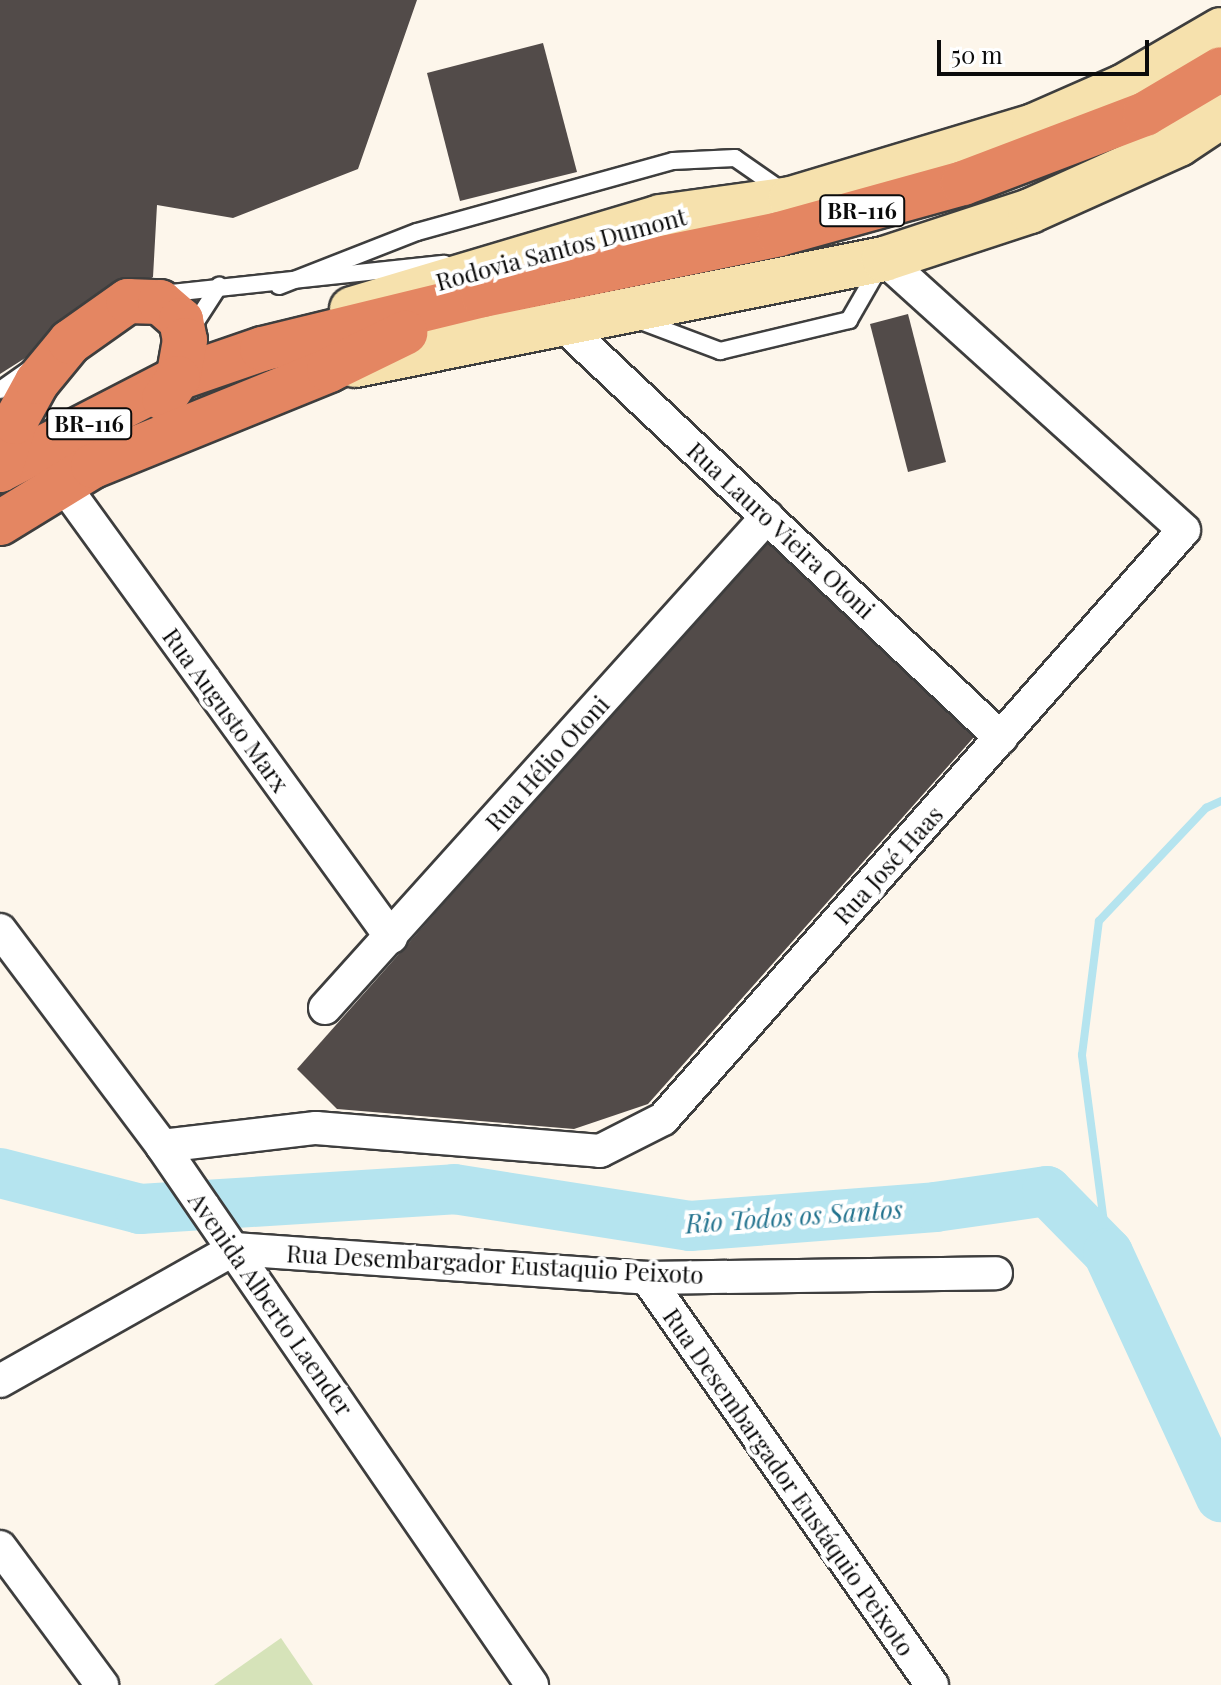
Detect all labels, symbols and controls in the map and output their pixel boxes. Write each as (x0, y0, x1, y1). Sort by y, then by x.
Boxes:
scale bar (941, 24, 1153, 74)
text: 50 m (951, 38, 1003, 70)
road number: BR-116 (818, 193, 906, 229)
street label: Rodovia Santos Dumont (432, 202, 690, 296)
road number: BR-116 (45, 406, 133, 442)
street label: Rua Lauro Vieira Otoni (681, 435, 881, 625)
street label: Rua Augusto Marx (157, 622, 295, 798)
street label: Rua Hélio Otoni (479, 690, 615, 836)
street label: Rua José Haas (827, 800, 949, 930)
street label: Avenida Alberto Laender (183, 1186, 359, 1422)
water label: Rio Todos os Santos (684, 1193, 904, 1239)
street label: Rua Desembargador Eustaquio Peixoto (285, 1239, 705, 1289)
street label: Rua Desembargador Eustáquio Peixoto (657, 1302, 921, 1662)

